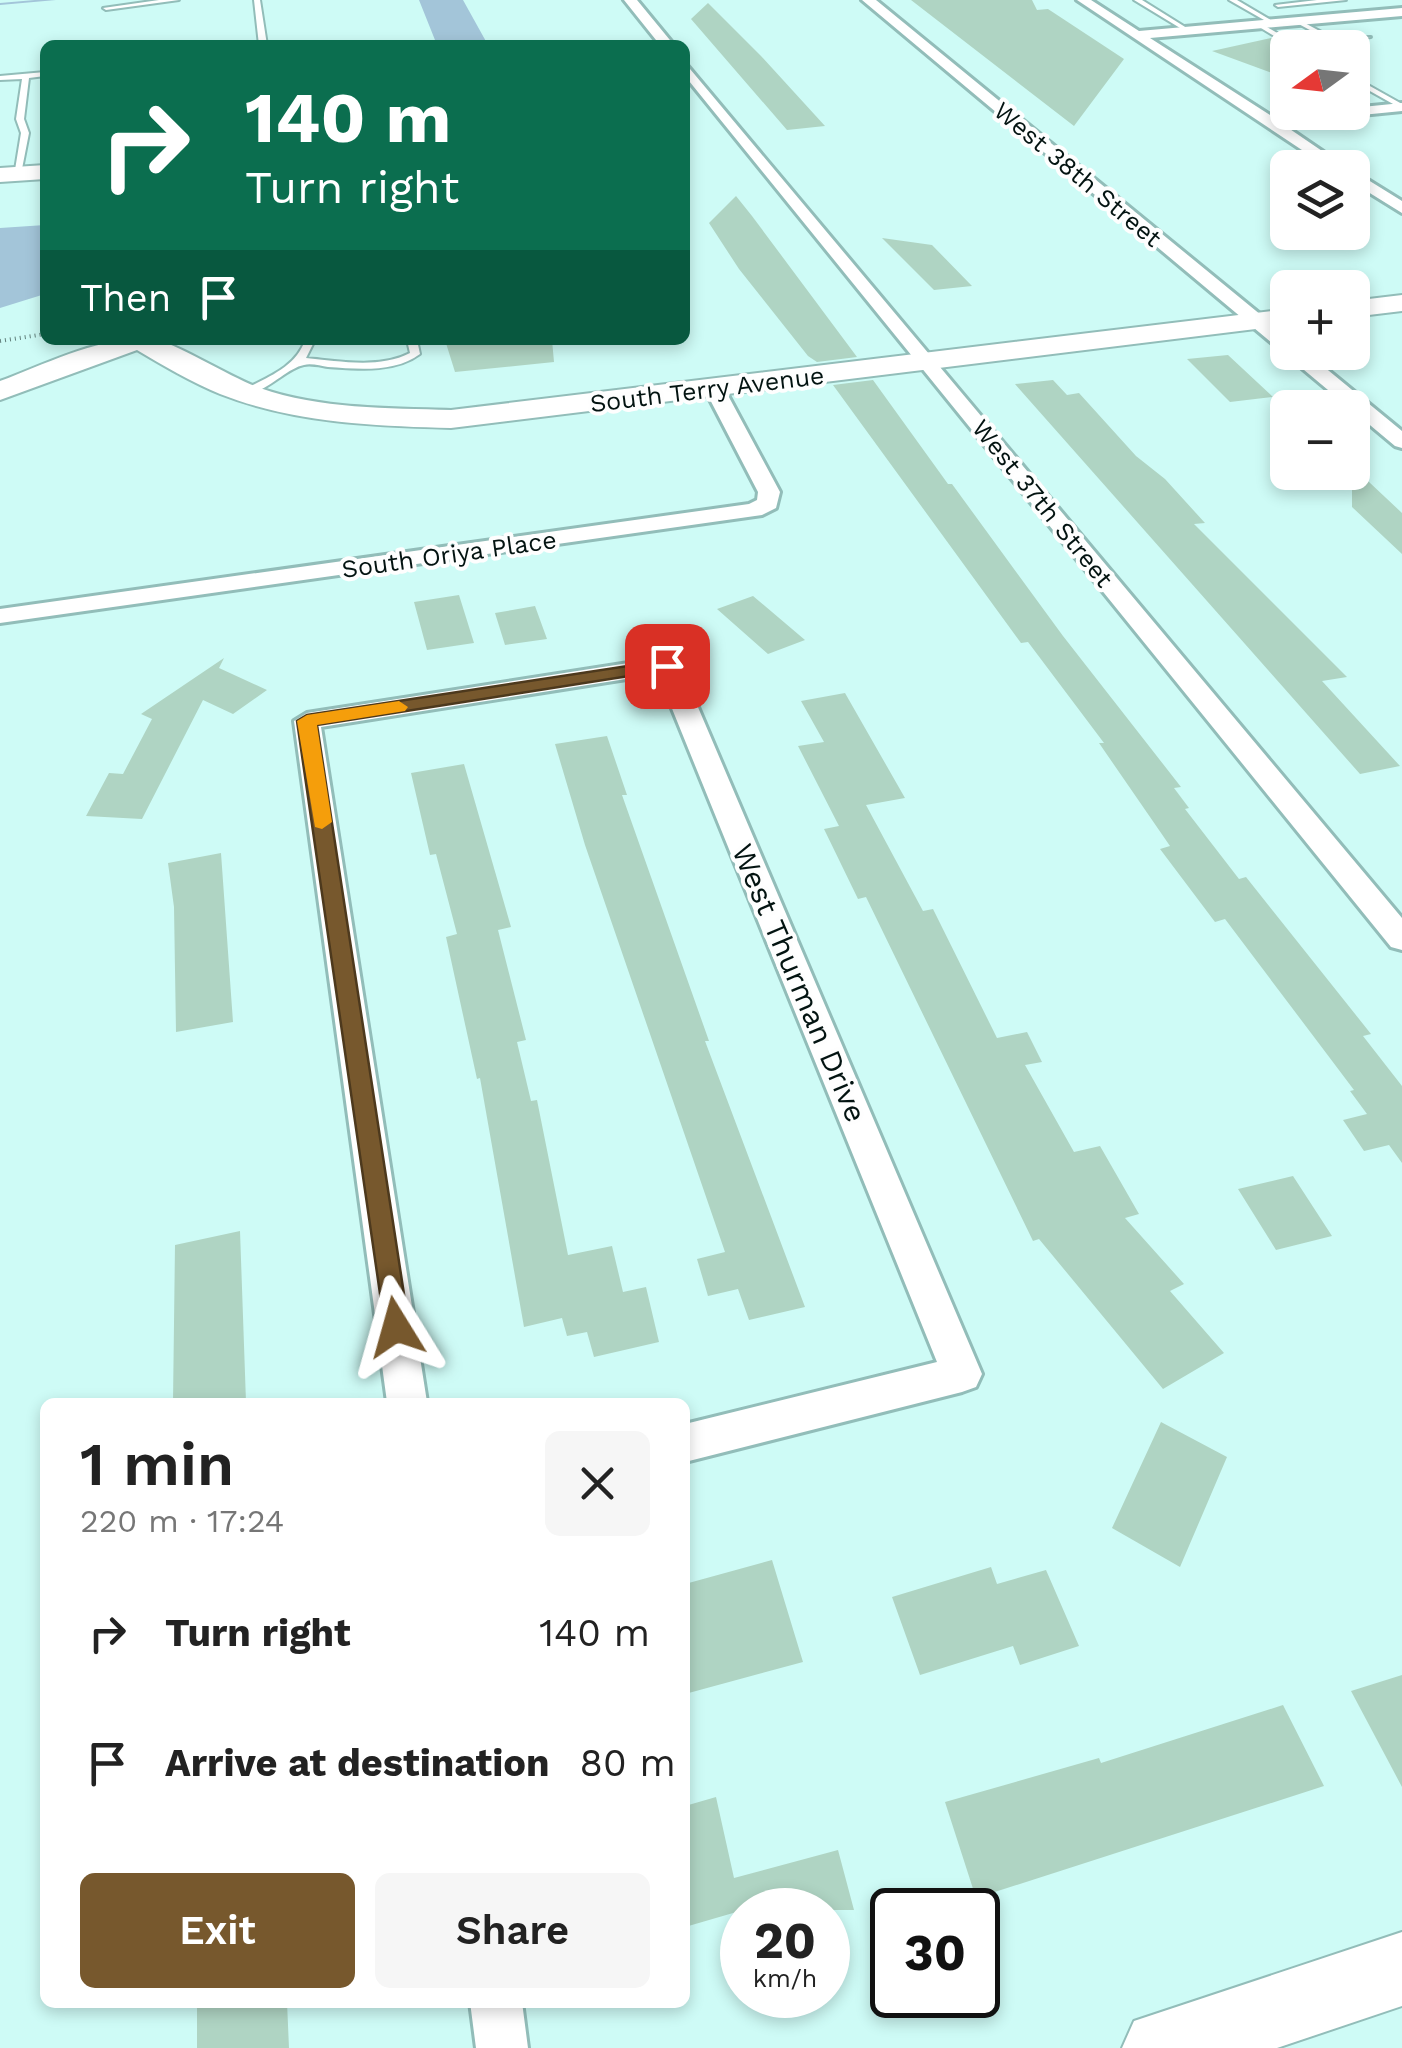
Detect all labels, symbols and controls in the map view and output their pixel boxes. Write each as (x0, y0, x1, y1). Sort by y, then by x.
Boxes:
north arrow (1270, 30, 1370, 130)
map controls (1270, 30, 1370, 490)
text: 140 m (245, 77, 451, 159)
icon: right (80, 80, 210, 210)
street label: West 38th Street (988, 96, 1168, 253)
button: layers (1270, 150, 1370, 250)
text: Turn right (245, 161, 459, 214)
icon: arrive (191, 270, 246, 325)
button: + (1270, 270, 1370, 370)
text: Then (80, 276, 171, 320)
street label: South Terry Avenue (588, 361, 826, 418)
button: − (1270, 390, 1370, 490)
street label: West 37th Street (966, 414, 1119, 593)
street label: South Oriya Place (340, 525, 558, 584)
pin (625, 624, 710, 709)
icon: arrive (640, 639, 695, 694)
street label: West Thurman Drive (725, 838, 874, 1127)
position arrow (344, 1275, 448, 1379)
text: 1 min (80, 1429, 234, 1500)
button: close (545, 1431, 650, 1536)
text: 220 m · 17:24 (80, 1502, 284, 1540)
icon: right (80, 1606, 135, 1661)
text: Turn right (165, 1611, 351, 1655)
text: 140 m (539, 1611, 650, 1655)
icon: arrive (80, 1736, 135, 1791)
text: Arrive at destination (165, 1741, 550, 1785)
text: 80 m (580, 1741, 676, 1785)
button: Exit (80, 1873, 355, 1988)
button: Share (375, 1873, 650, 1988)
speed limit sign: 30 (870, 1888, 1000, 2018)
text: 20 (754, 1911, 816, 1970)
text: km/h (753, 1964, 817, 1993)

